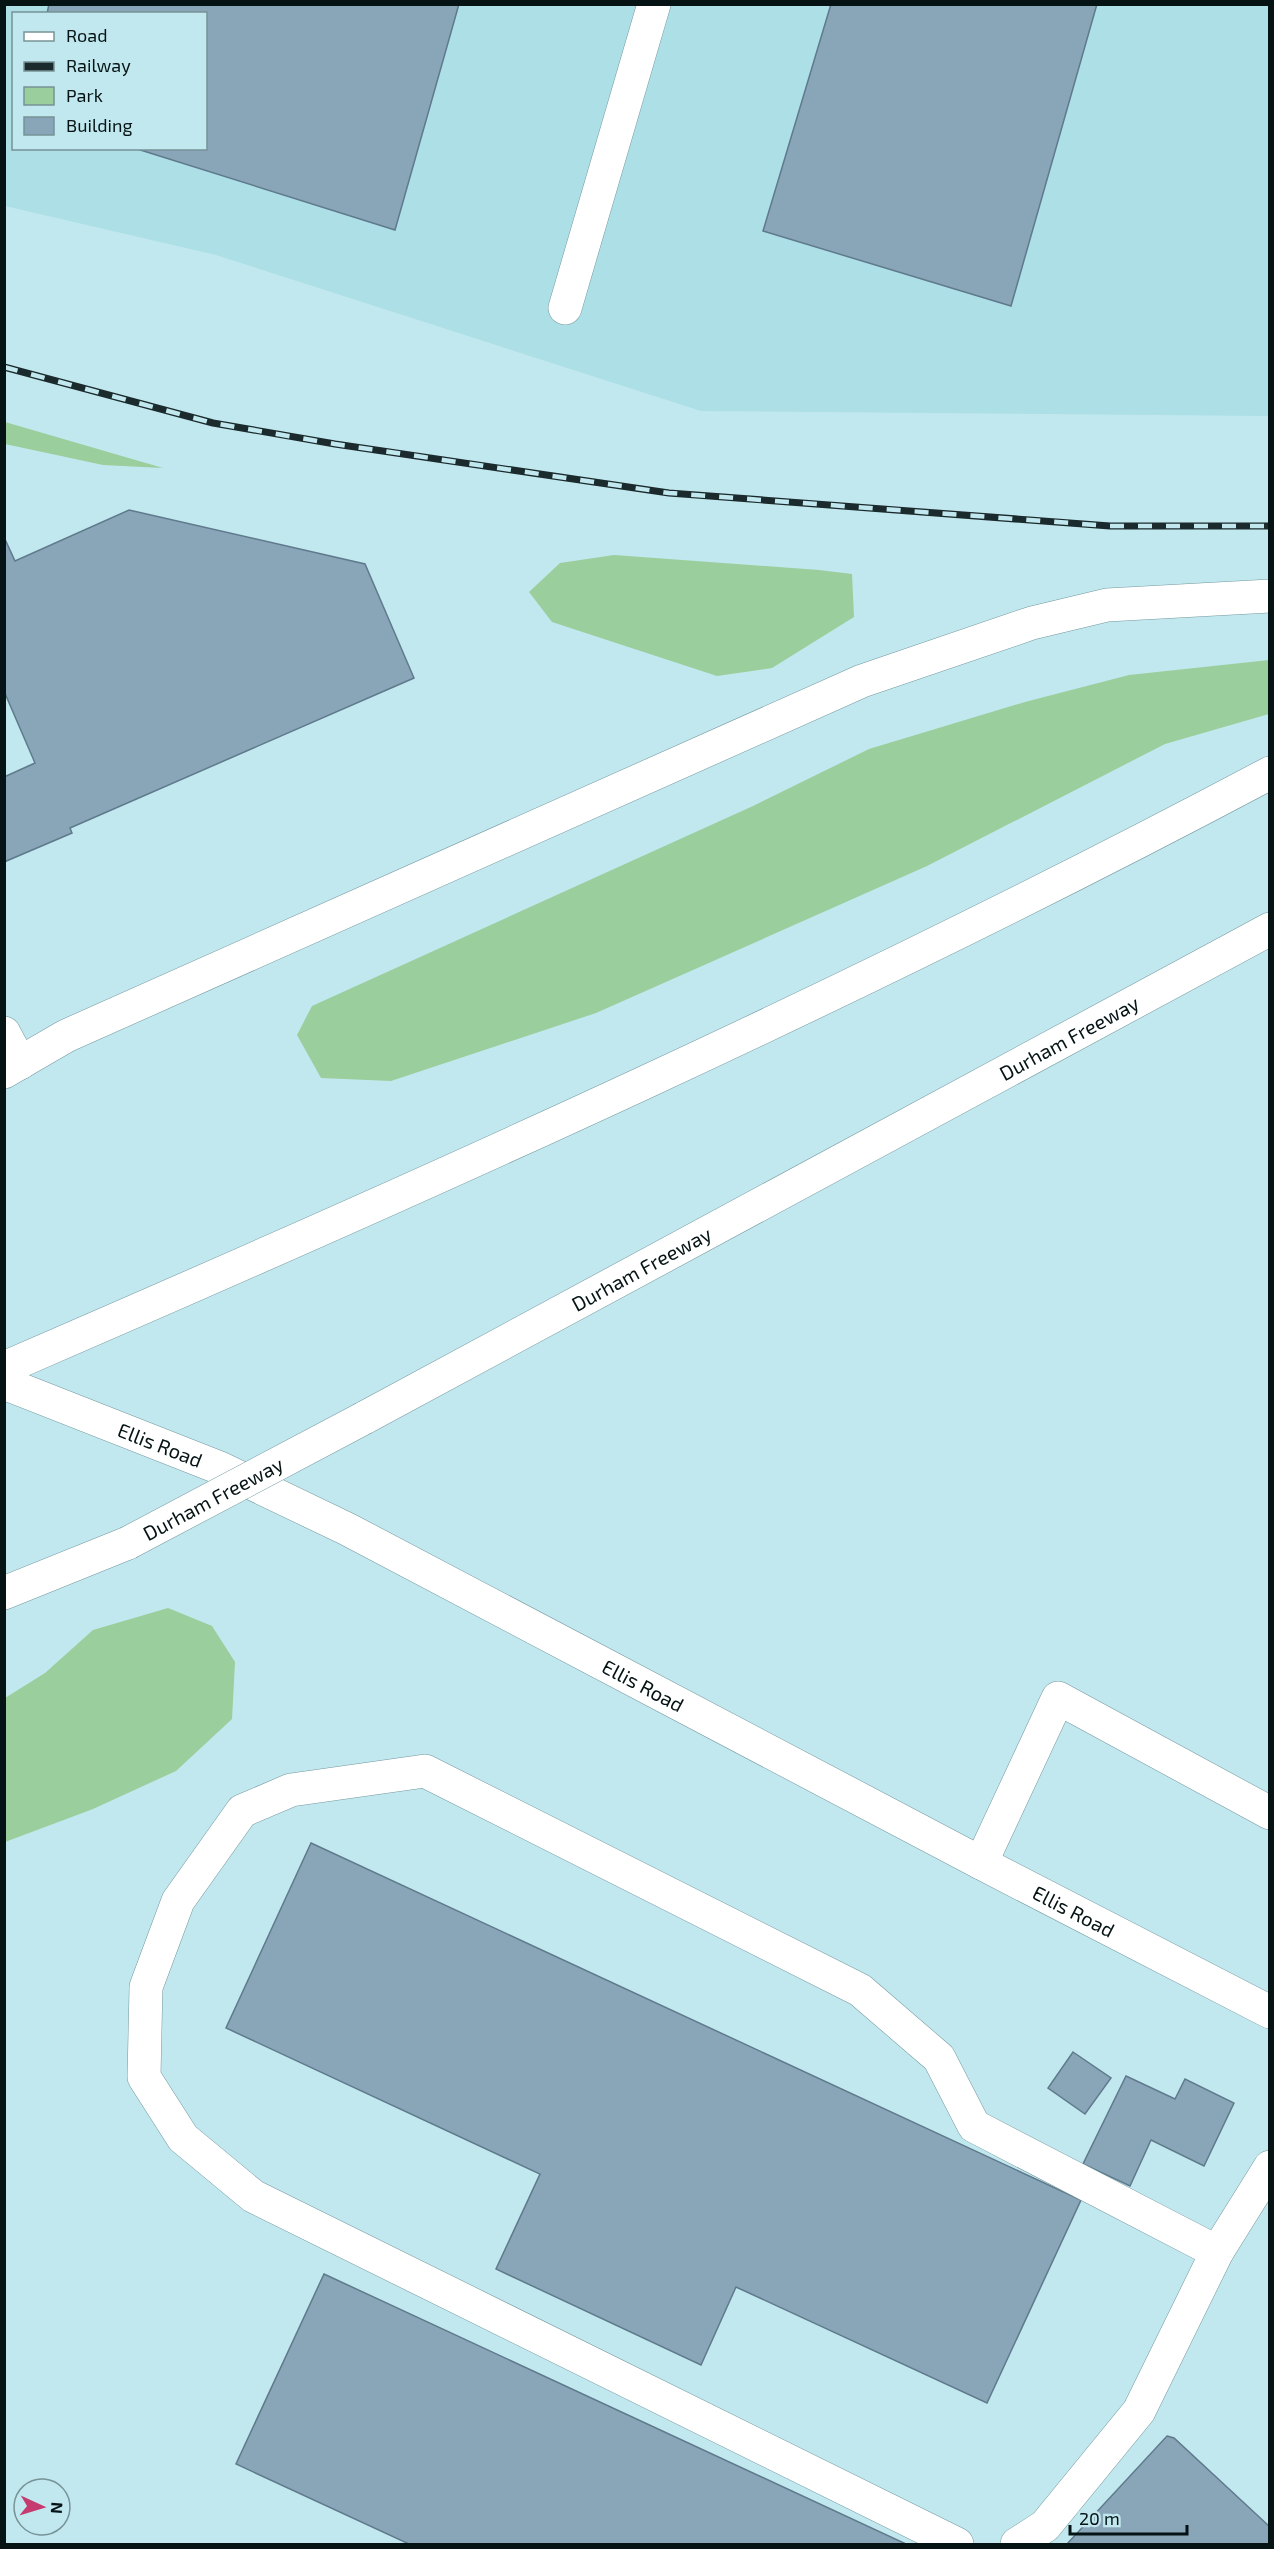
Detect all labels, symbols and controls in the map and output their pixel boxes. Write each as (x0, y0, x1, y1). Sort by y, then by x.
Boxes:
legend (12, 12, 207, 150)
text: Road (66, 24, 107, 46)
text: Railway (66, 54, 131, 76)
text: Park (66, 84, 103, 106)
text: Building (66, 114, 133, 136)
street label: Durham Freeway (995, 990, 1143, 1085)
street label: Durham Freeway (567, 1221, 715, 1316)
street label: Ellis Road (115, 1417, 206, 1472)
street label: Durham Freeway (139, 1451, 287, 1545)
street label: Ellis Road (598, 1654, 688, 1716)
street label: Ellis Road (1029, 1880, 1119, 1942)
north arrow (12, 2477, 72, 2537)
scale bar (1070, 2498, 1187, 2536)
text: N (48, 2502, 67, 2515)
text: 20 m (1079, 2507, 1120, 2529)

